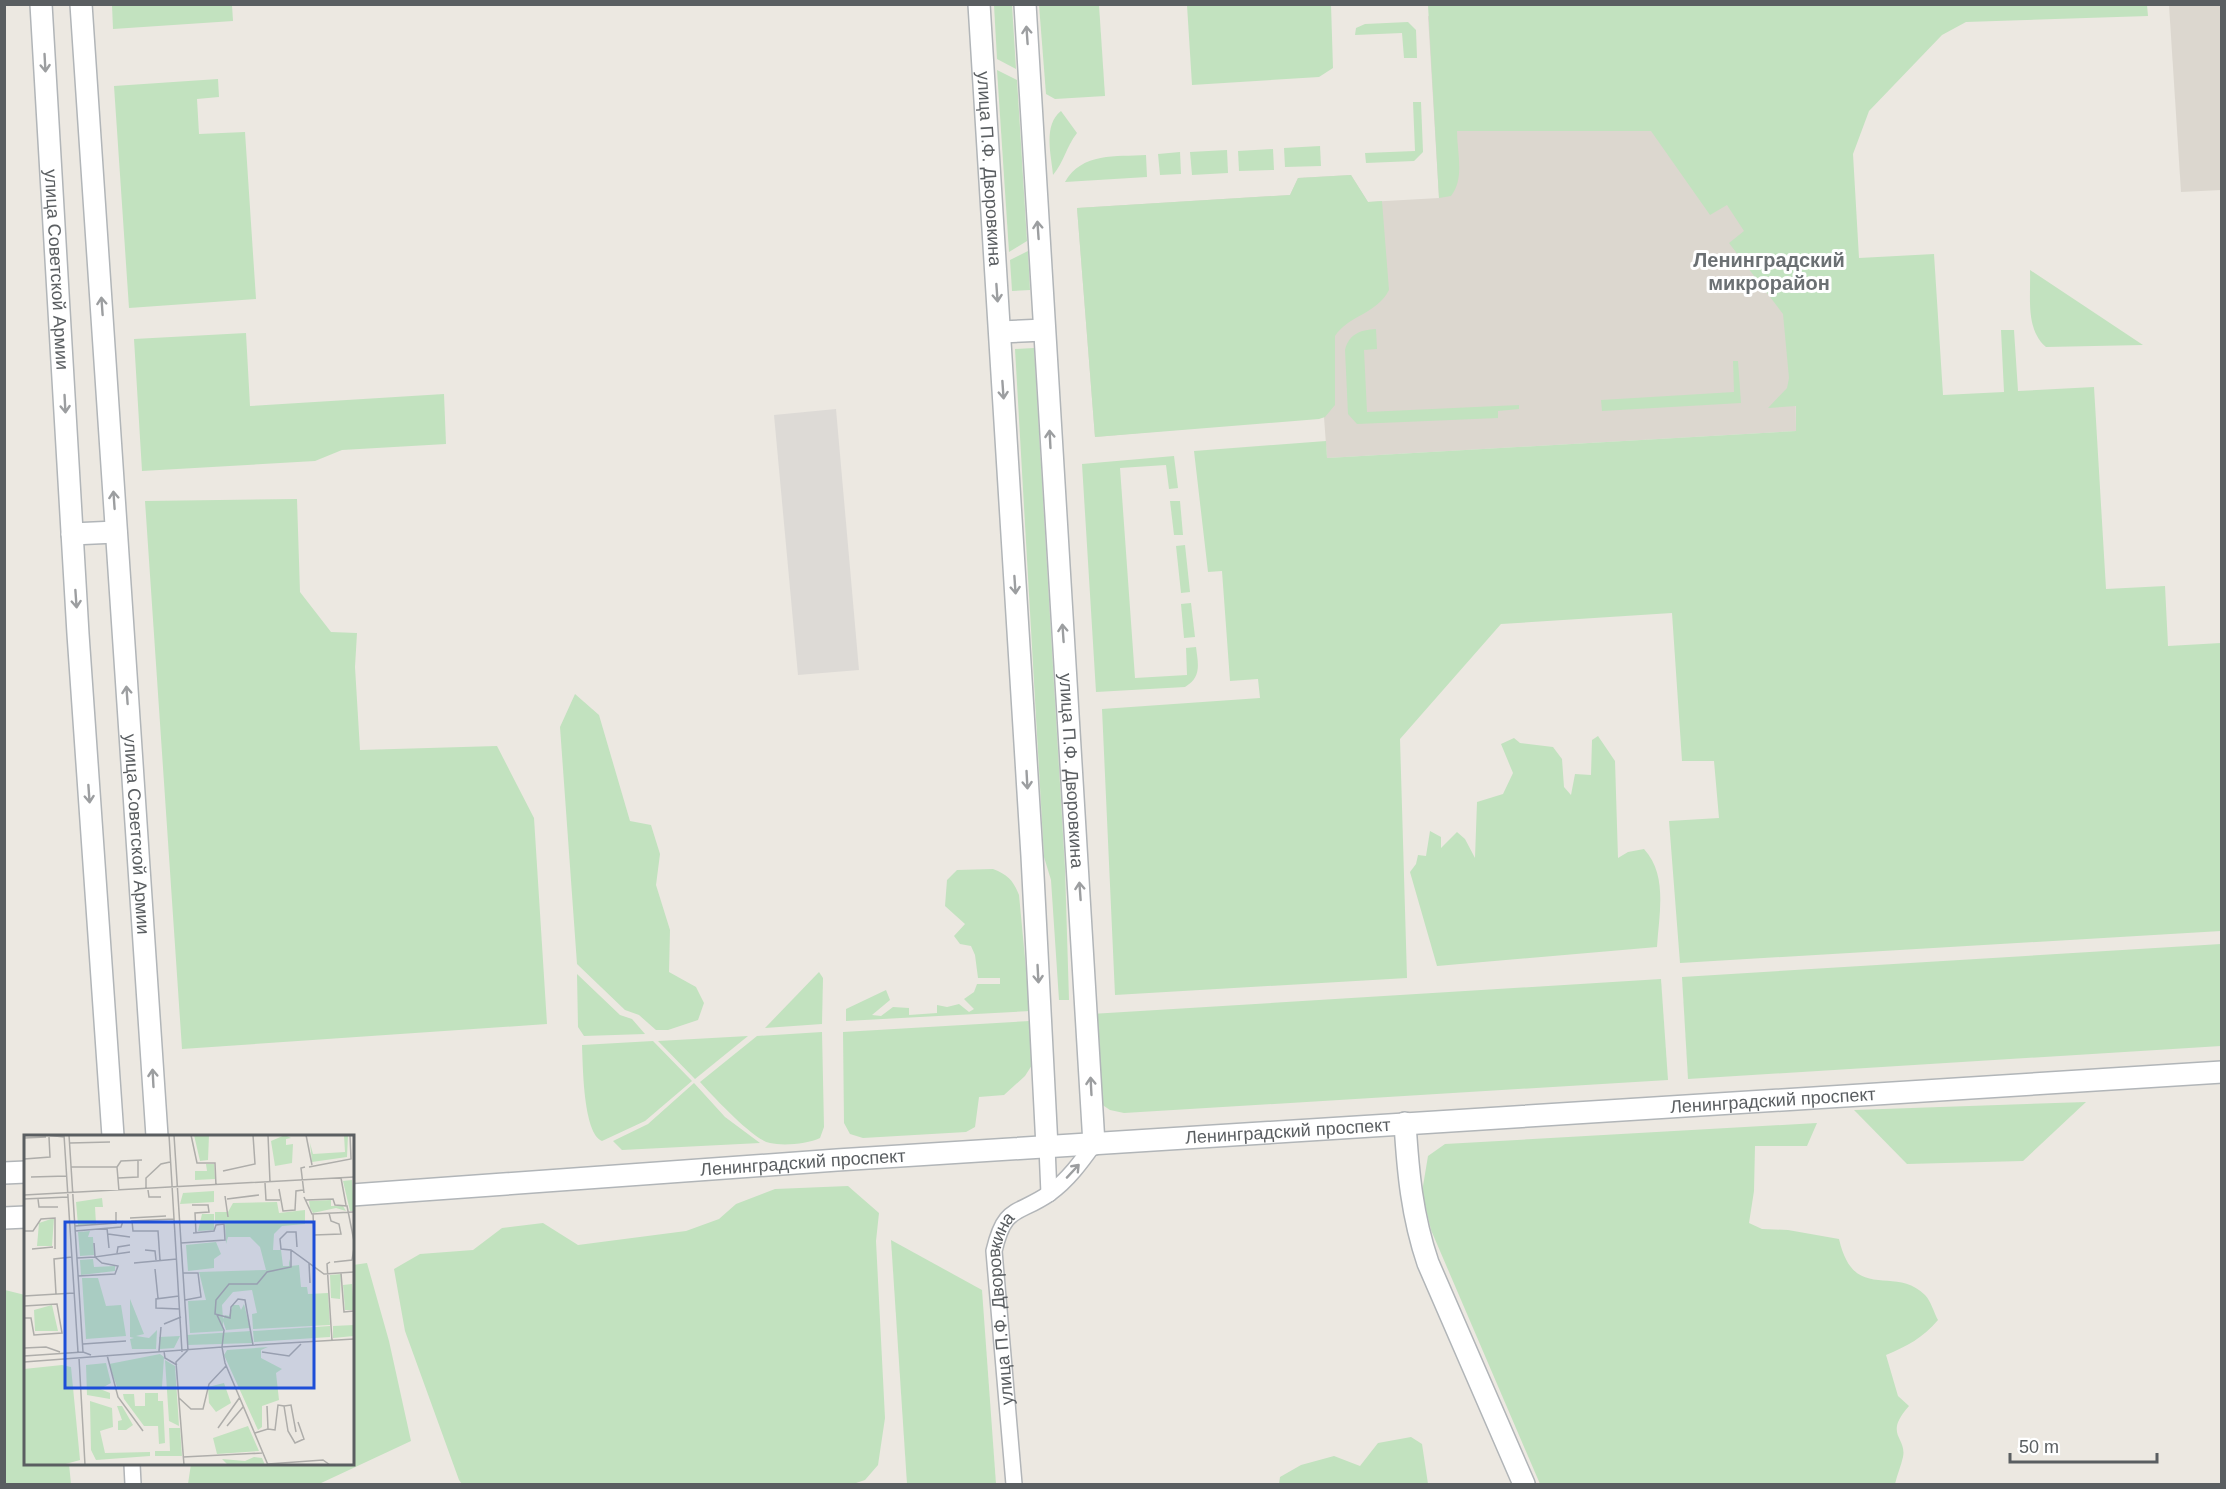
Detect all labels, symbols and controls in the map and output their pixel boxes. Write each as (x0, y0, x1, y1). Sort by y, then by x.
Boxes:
one-way arrow (1021, 26, 1032, 46)
one-way arrow (39, 52, 50, 72)
street label: улица П.Ф. Дворовкина (973, 71, 1005, 268)
street label: улица Советской Армии (41, 169, 72, 371)
one-way arrow (1032, 220, 1043, 240)
district label: Ленинградский микрорайон (1693, 249, 1845, 294)
one-way arrow (992, 283, 1003, 303)
one-way arrow (96, 296, 107, 316)
one-way arrow (998, 380, 1009, 400)
one-way arrow (59, 394, 70, 414)
one-way arrow (1045, 429, 1056, 449)
one-way arrow (108, 491, 119, 511)
one-way arrow (1010, 575, 1021, 594)
one-way arrow (70, 589, 81, 608)
one-way arrow (1057, 624, 1068, 644)
street label: улица П.Ф. Дворовкина (1056, 673, 1087, 870)
one-way arrow (121, 686, 132, 705)
street label: улица Советской Армии (120, 733, 153, 935)
one-way arrow (1022, 769, 1033, 789)
one-way arrow (84, 783, 95, 803)
one-way arrow (1074, 881, 1085, 901)
one-way arrow (1032, 964, 1043, 984)
one-way arrow (148, 1069, 159, 1089)
one-way arrow (1085, 1076, 1096, 1096)
street label: Ленинградский проспект (1670, 1084, 1876, 1117)
street label: Ленинградский проспект (1184, 1115, 1391, 1148)
inset map (24, 1135, 354, 1465)
street label: Ленинградский проспект (699, 1146, 906, 1180)
one-way arrow (1066, 1163, 1081, 1178)
street label: улица П.Ф. Дворовкина (984, 1207, 1019, 1406)
scale bar (2010, 1426, 2157, 1464)
text: 50 m (2019, 1437, 2059, 1457)

